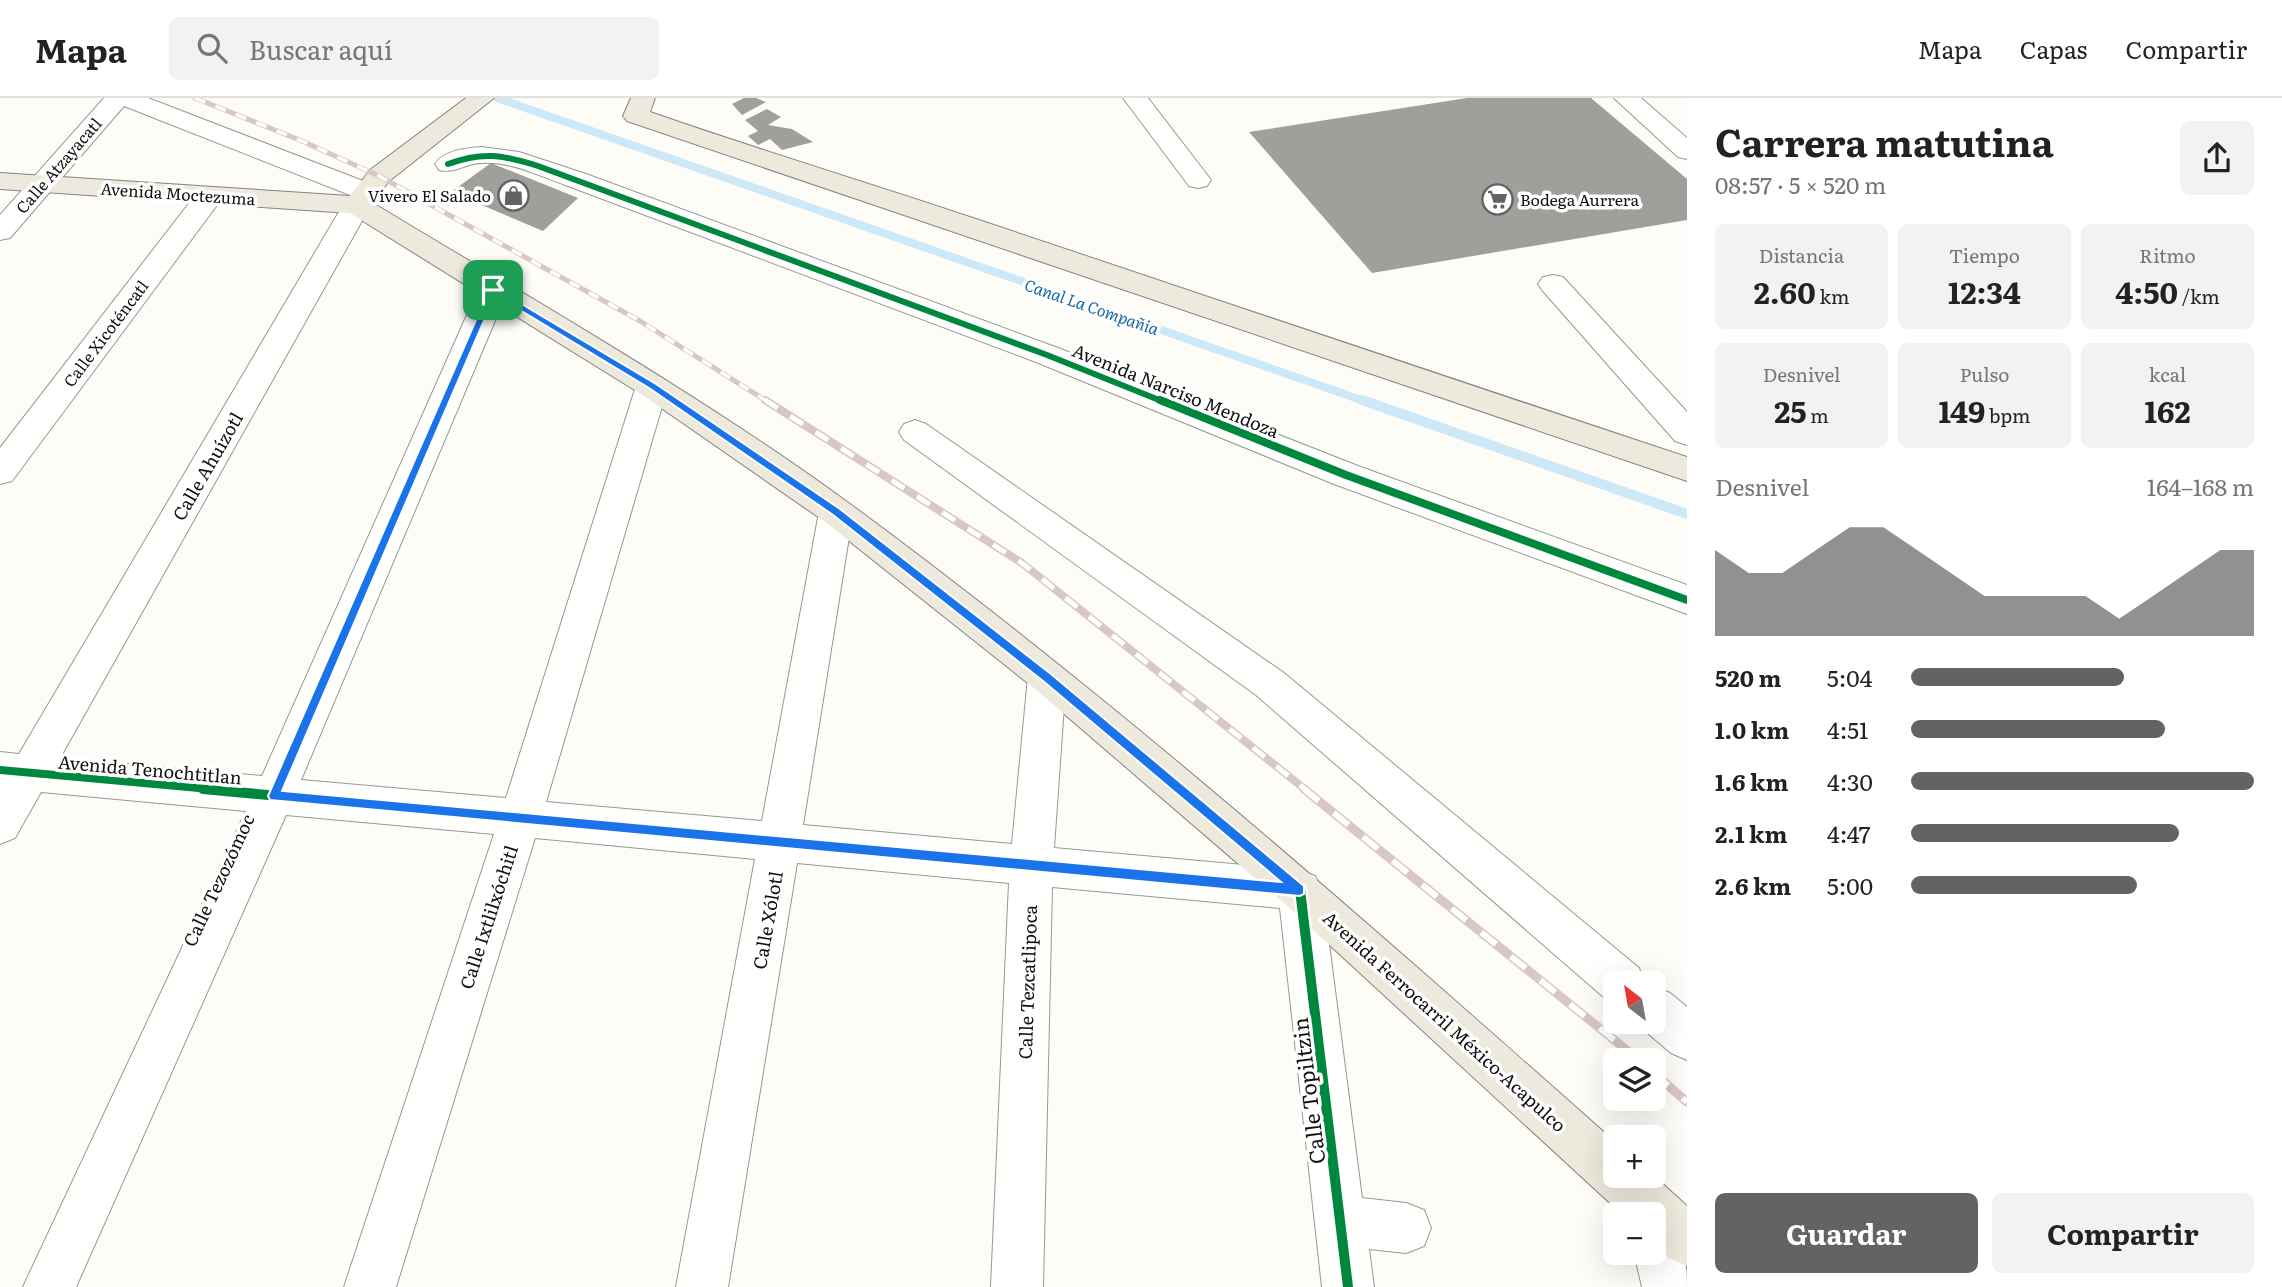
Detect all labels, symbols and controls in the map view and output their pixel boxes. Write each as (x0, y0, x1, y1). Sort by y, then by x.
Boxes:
search box (169, 17, 659, 80)
text: Mapa (35, 24, 127, 73)
icon: search (193, 29, 231, 67)
text: Buscar aquí (249, 29, 393, 68)
text: Mapa (1918, 31, 1982, 66)
text: Capas (2020, 31, 2087, 66)
text: Compartir (2125, 31, 2247, 66)
street label: Calle Atzayacatl (10, 112, 106, 218)
text: Carrera matutina (1715, 112, 2054, 169)
button: share (2180, 121, 2254, 195)
text: 08:57 · 5 × 520 m (1715, 167, 1886, 201)
street label: Avenida Moctezuma (100, 176, 256, 210)
shop icon: Vivero El Salado (497, 178, 531, 212)
supermarket icon: Bodega Aurrera (1480, 182, 1514, 216)
place label: Vivero El Salado (368, 183, 491, 207)
place label: Bodega Aurrera (1520, 187, 1639, 211)
text: Distancia (1759, 241, 1844, 269)
text: Tiempo (1949, 241, 2020, 269)
text: Ritmo (2139, 241, 2196, 269)
pin (463, 260, 523, 320)
text: 2.60 (1754, 269, 1816, 313)
text: 12:34 (1948, 269, 2021, 313)
text: 4:50 (2115, 269, 2178, 313)
icon: arrive (474, 271, 512, 309)
water label: Canal La Compañia (1022, 272, 1163, 341)
street label: Calle Xicoténcatl (57, 275, 153, 391)
text: km (1816, 282, 1849, 310)
text: /km (2178, 282, 2220, 310)
street label: Avenida Narciso Mendoza (1069, 336, 1284, 444)
text: Desnivel (1763, 360, 1840, 388)
text: Pulso (1960, 360, 2009, 388)
text: kcal (2149, 360, 2186, 388)
text: 25 (1774, 388, 1807, 432)
text: 149 (1939, 388, 1985, 432)
text: 162 (2144, 388, 2191, 432)
text: m (1807, 401, 1829, 429)
text: bpm (1985, 401, 2030, 429)
street label: Calle Ahuízotl (165, 407, 249, 525)
text: Desnivel (1715, 469, 1809, 503)
text: 164–168 m (2147, 469, 2254, 503)
text: 520 m (1715, 660, 1781, 694)
text: 5:04 (1827, 660, 1872, 694)
text: 1.0 km (1715, 712, 1789, 746)
text: 4:51 (1827, 712, 1868, 746)
street label: Avenida Tenochtitlan (57, 748, 243, 790)
text: 1.6 km (1715, 764, 1788, 798)
text: 4:30 (1827, 764, 1873, 798)
street label: Calle Tezozómoc (175, 809, 261, 951)
text: 2.1 km (1715, 816, 1787, 850)
text: 4:47 (1827, 816, 1870, 850)
street label: Calle Ixtlilxóchitl (452, 842, 524, 992)
text: 2.6 km (1715, 868, 1791, 902)
text: 5:00 (1827, 868, 1873, 902)
street label: Calle Xólotl (745, 869, 789, 971)
street label: Calle Tezcatlipoca (1011, 904, 1043, 1060)
street label: Avenida Ferrocarril México-Acapulco (1317, 904, 1573, 1138)
north arrow (1603, 971, 1666, 1034)
map controls (1603, 971, 1666, 1265)
street label: Calle Topiltzin (1283, 1016, 1331, 1166)
button: layers (1603, 1048, 1666, 1111)
button: + (1603, 1125, 1666, 1188)
button: Guardar (1715, 1193, 1978, 1273)
button: Compartir (1992, 1193, 2254, 1273)
button: − (1603, 1202, 1666, 1265)

